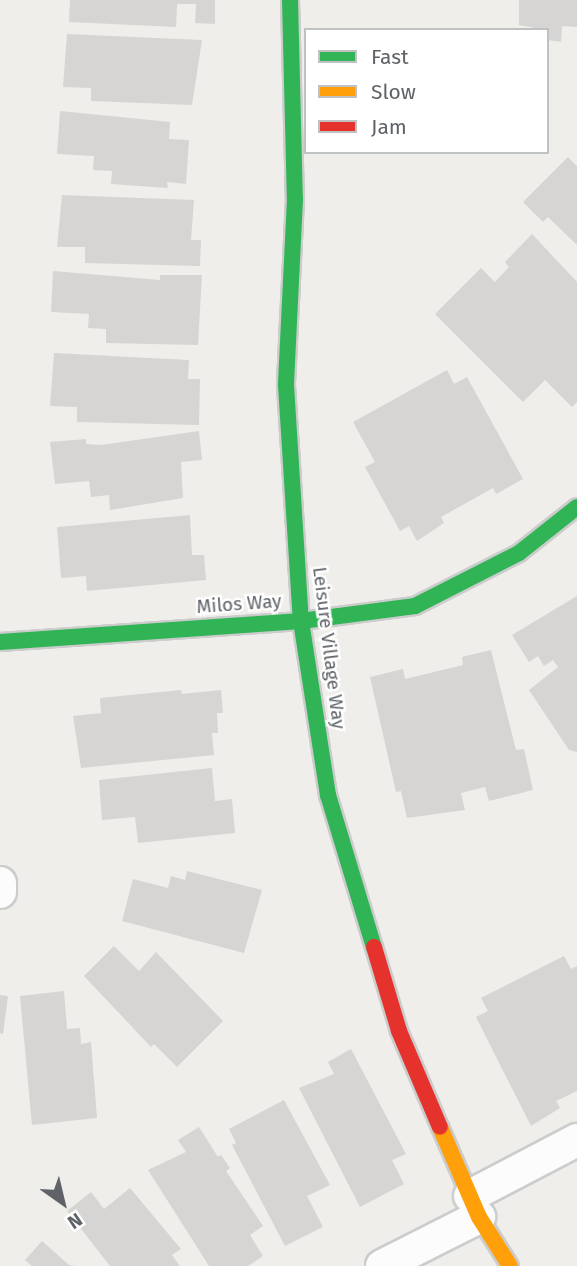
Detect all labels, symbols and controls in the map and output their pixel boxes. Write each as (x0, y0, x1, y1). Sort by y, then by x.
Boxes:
legend (304, 28, 549, 154)
text: Fast (371, 44, 409, 70)
text: Slow (371, 79, 416, 105)
text: Jam (371, 114, 407, 140)
street label: Leisure Village Way (308, 566, 350, 730)
street label: Milos Way (196, 590, 282, 618)
north arrow (28, 1168, 98, 1238)
text: N (63, 1208, 87, 1234)

